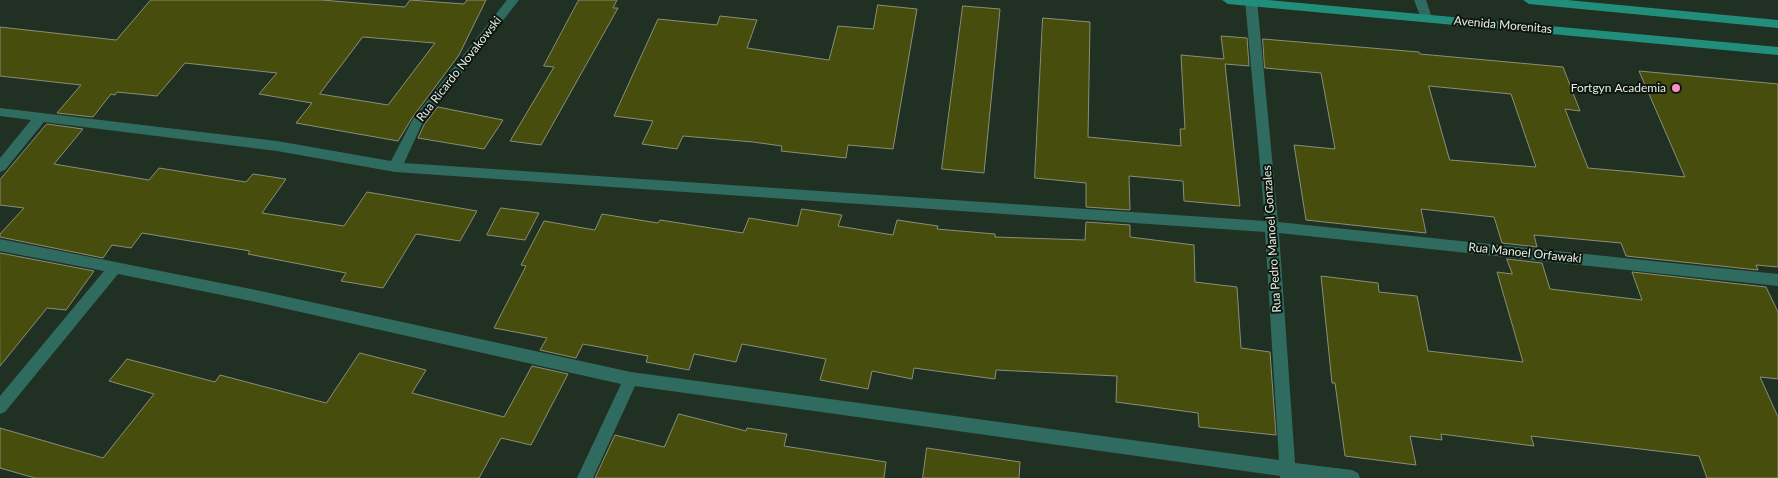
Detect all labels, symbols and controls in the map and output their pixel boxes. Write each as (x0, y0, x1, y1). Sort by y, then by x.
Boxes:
street label: Rua Ricardo Novakowski (413, 14, 505, 124)
street label: Avenida Morenitas (1453, 14, 1553, 36)
place label: Fortgyn Academia (1571, 81, 1666, 95)
marker: Fortgyn Academia (1670, 82, 1682, 94)
street label: Rua Pedro Manoel Gonzales (1260, 165, 1284, 313)
street label: Rua Manoel Orfawaki (1468, 240, 1582, 266)

